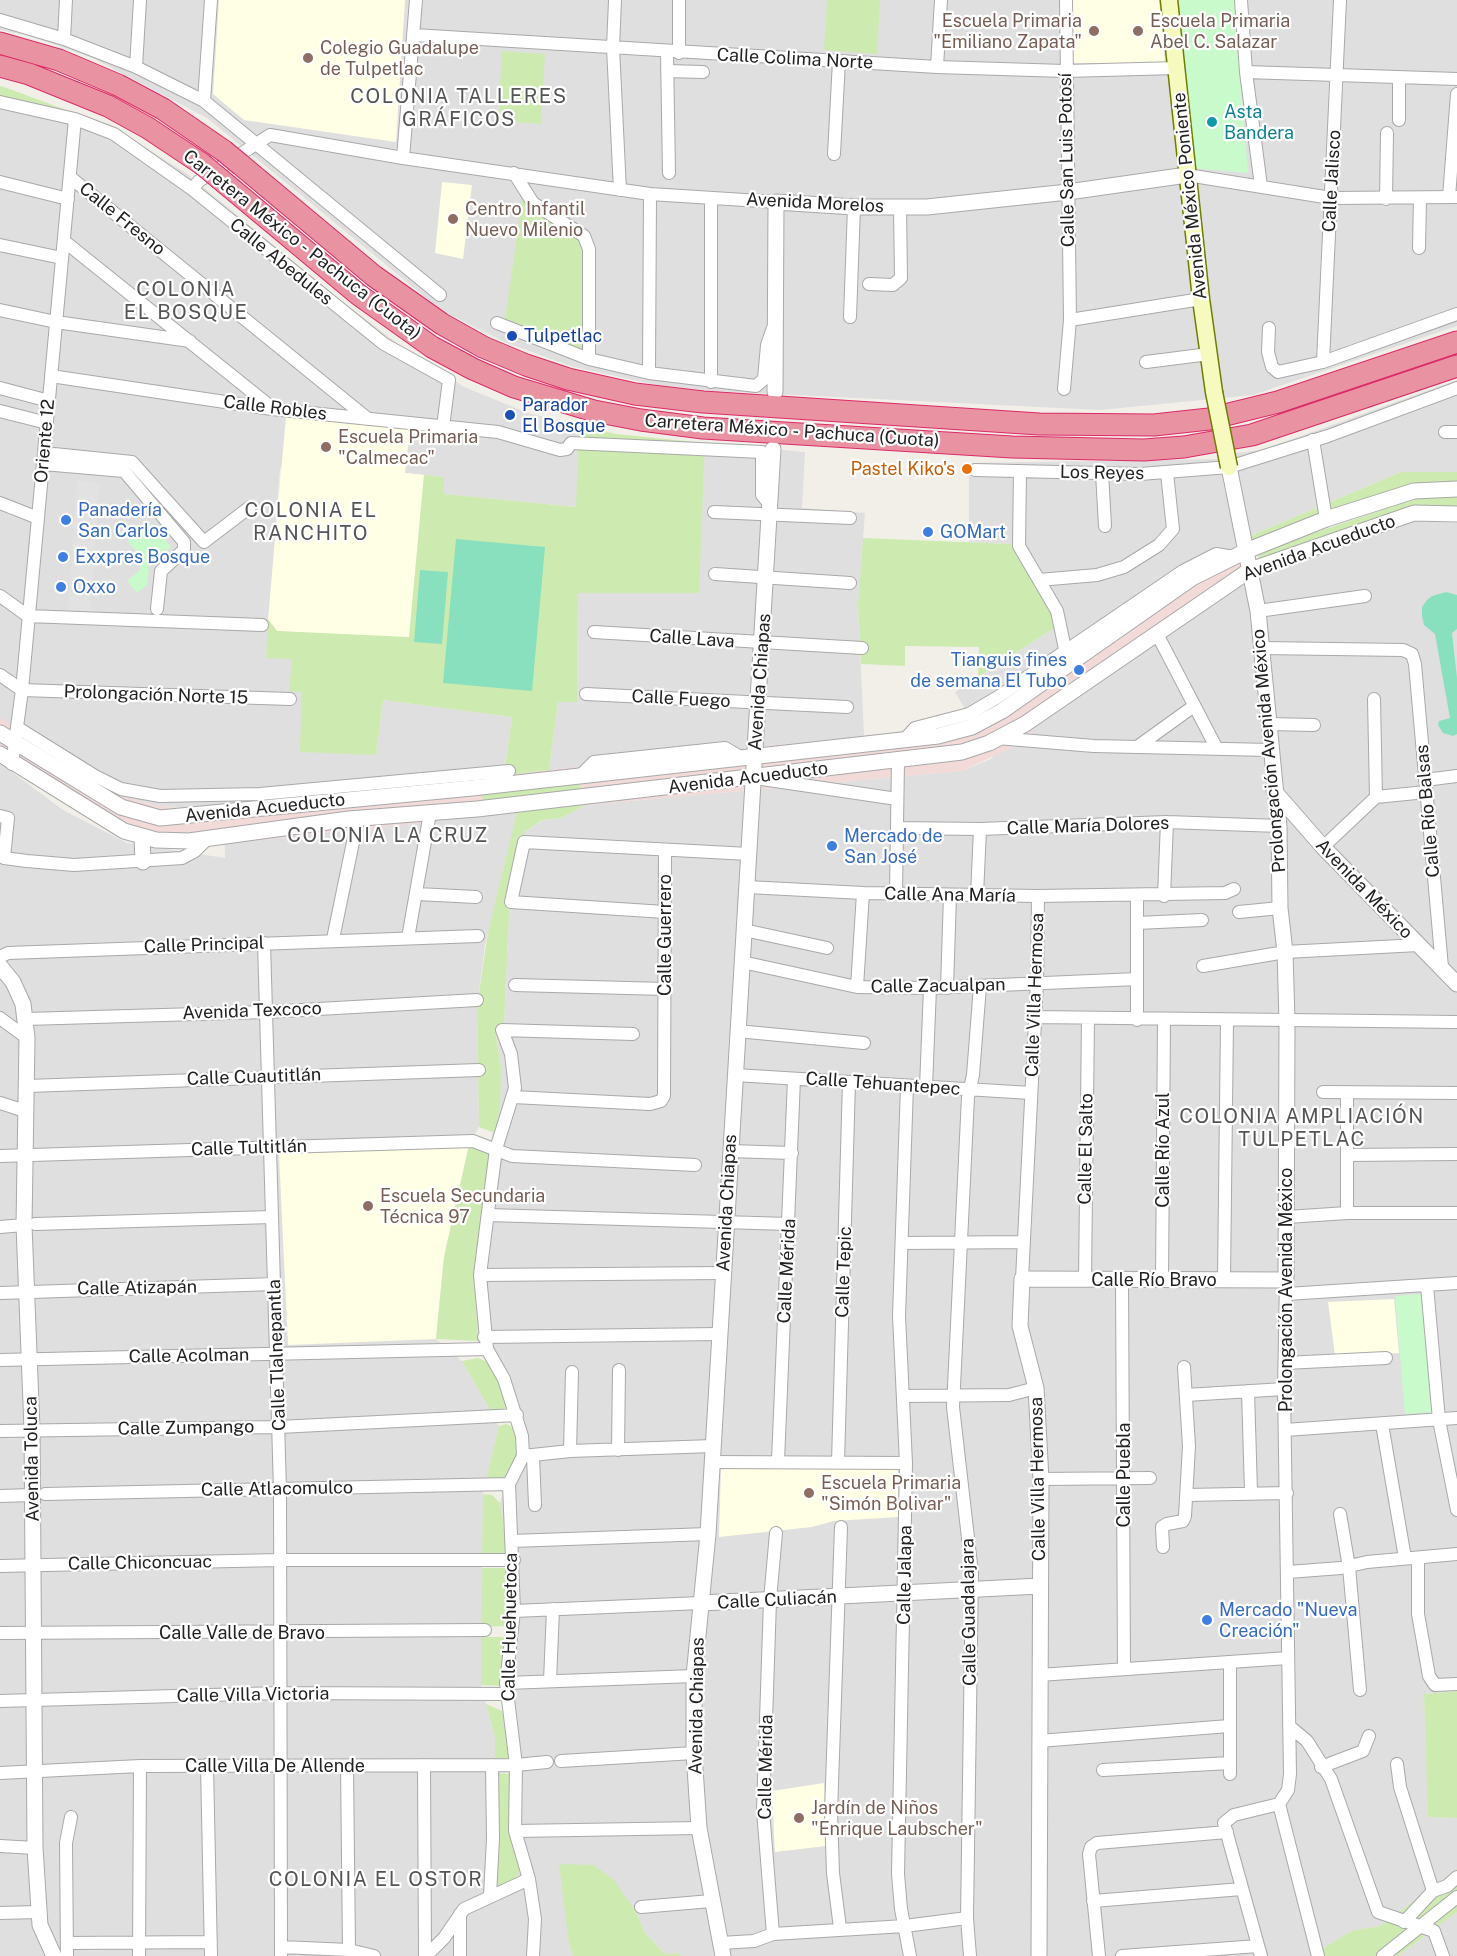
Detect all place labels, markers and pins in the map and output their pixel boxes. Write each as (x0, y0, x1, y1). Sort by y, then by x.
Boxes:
place label: Escuela Primaria "Emiliano Zapata" (933, 10, 1082, 52)
place label: Escuela Primaria Abel C. Salazar (1150, 10, 1290, 52)
marker: Escuela Primaria "Emiliano Zapata" (1087, 24, 1101, 38)
marker: Escuela Primaria Abel C. Salazar (1131, 24, 1145, 38)
place label: Colegio Guadalupe de Tulpetlac (320, 37, 479, 80)
marker: Colegio Guadalupe de Tulpetlac (301, 51, 315, 65)
place label: Asta Bandera (1224, 101, 1294, 144)
marker: Asta Bandera (1205, 115, 1219, 129)
place label: Centro Infantil Nuevo Milenio (465, 198, 585, 240)
marker: Centro Infantil Nuevo Milenio (446, 212, 460, 226)
place label: Tulpetlac (524, 325, 602, 347)
marker: Tulpetlac (505, 329, 519, 343)
place label: Parador El Bosque (522, 394, 605, 436)
marker: Parador El Bosque (503, 408, 517, 422)
place label: Escuela Primaria "Calmecac" (338, 426, 478, 468)
marker: Escuela Primaria "Calmecac" (319, 440, 333, 454)
place label: Pastel Kiko's (850, 458, 955, 480)
marker: Pastel Kiko's (960, 462, 974, 476)
place label: Panadería San Carlos (78, 499, 168, 542)
marker: Panadería San Carlos (59, 513, 73, 527)
place label: GOMart (940, 521, 1006, 543)
marker: GOMart (921, 525, 935, 539)
place label: Exxpres Bosque (75, 546, 210, 568)
marker: Exxpres Bosque (56, 550, 70, 564)
place label: Oxxo (73, 576, 116, 598)
marker: Oxxo (54, 580, 68, 594)
place label: Tianguis fines de semana El Tubo (910, 649, 1067, 692)
marker: Tianguis fines de semana El Tubo (1072, 663, 1086, 677)
place label: Mercado de San José (844, 825, 943, 868)
marker: Mercado de San José (825, 839, 839, 853)
place label: Escuela Secundaria Técnica 97 (380, 1185, 545, 1228)
marker: Escuela Secundaria Técnica 97 (361, 1199, 375, 1213)
place label: Escuela Primaria "Simón Bolivar" (821, 1472, 961, 1514)
marker: Escuela Primaria "Simón Bolivar" (802, 1486, 816, 1500)
place label: Mercado "Nueva Creación" (1219, 1599, 1357, 1642)
marker: Mercado "Nueva Creación" (1200, 1613, 1214, 1627)
place label: Jardín de Niños "Enrique Laubscher" (811, 1797, 983, 1840)
marker: Jardín de Niños "Enrique Laubscher" (792, 1811, 806, 1825)

